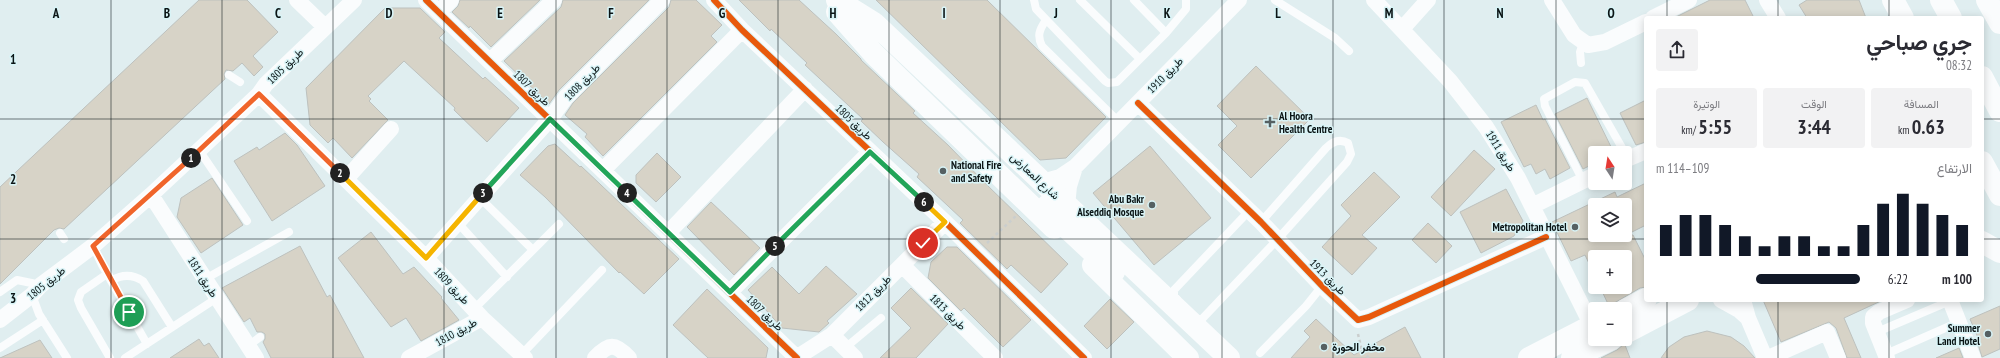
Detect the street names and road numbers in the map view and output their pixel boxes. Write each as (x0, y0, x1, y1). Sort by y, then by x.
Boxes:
street label: طريق 1805 (264, 45, 306, 87)
street label: طريق 1910 (1144, 54, 1186, 96)
street label: طريق 1808 (561, 61, 603, 103)
street label: طريق 1807 (511, 67, 553, 109)
street label: طريق 1805 (833, 101, 875, 143)
street label: طريق 1911 (1483, 128, 1519, 174)
street label: شارع المعارض (1007, 150, 1063, 203)
street label: طريق 1811 (185, 254, 221, 300)
street label: طريق 1913 (1307, 256, 1349, 298)
street label: طريق 1805 (24, 263, 68, 303)
street label: طريق 1809 (431, 265, 473, 307)
street label: طريق 1812 (852, 272, 894, 314)
street label: طريق 1813 (927, 291, 969, 333)
street label: طريق 1807 (744, 292, 786, 334)
street label: طريق 1810 (433, 315, 479, 349)

